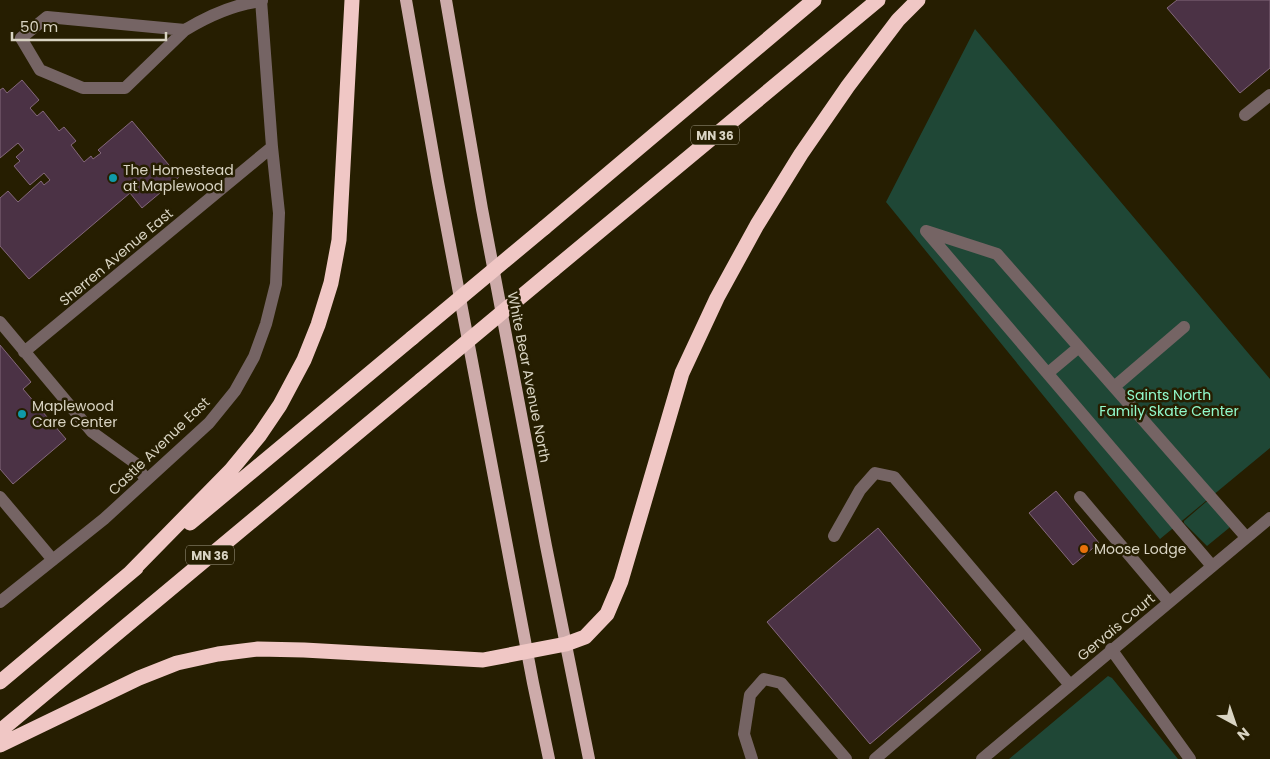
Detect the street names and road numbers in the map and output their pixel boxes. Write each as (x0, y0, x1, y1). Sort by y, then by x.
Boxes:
road number: MN 36 (691, 126, 739, 144)
street label: Sherren Avenue East (55, 203, 177, 311)
street label: White Bear Avenue North (503, 290, 555, 464)
street label: Castle Avenue East (104, 392, 214, 500)
road number: MN 36 (186, 546, 234, 564)
street label: Gervais Court (1073, 589, 1159, 665)

